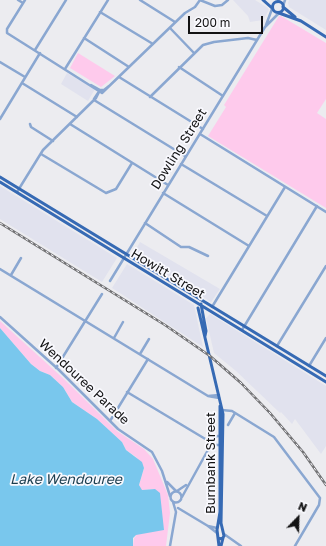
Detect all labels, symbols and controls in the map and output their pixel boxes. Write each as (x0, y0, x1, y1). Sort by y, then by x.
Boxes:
scale bar (190, 8, 265, 34)
text: 200 m (195, 15, 230, 30)
street label: Dowling Street (148, 106, 210, 192)
street label: Howitt Street (128, 246, 208, 302)
street label: Wendouree Parade (36, 336, 132, 428)
street label: Burnbank Street (203, 412, 219, 514)
water label: Lake Wendouree (10, 472, 122, 488)
north arrow (278, 498, 318, 538)
text: N (296, 499, 309, 514)

